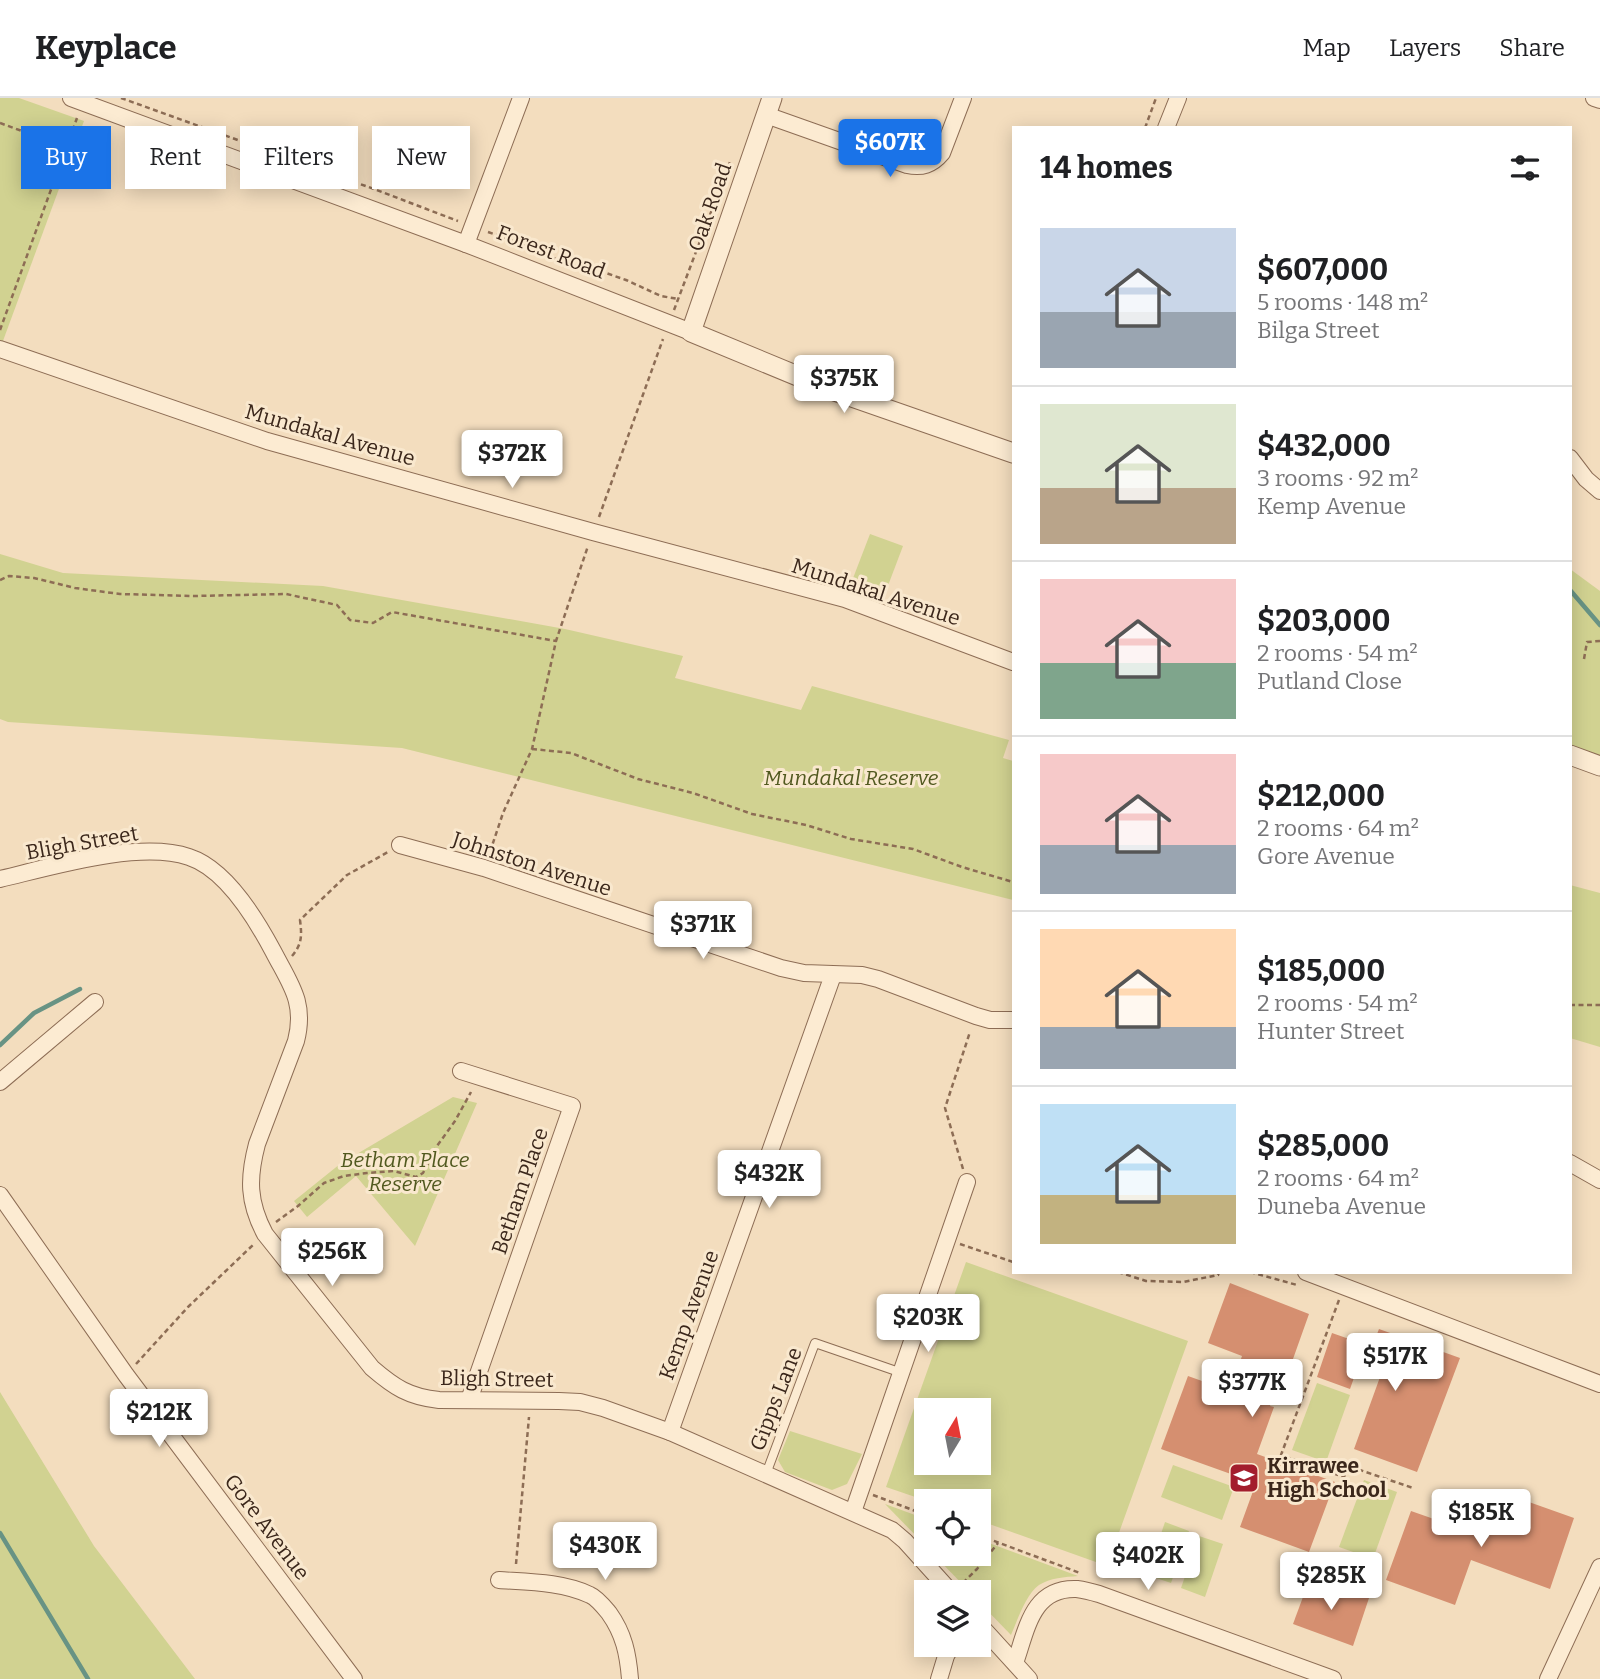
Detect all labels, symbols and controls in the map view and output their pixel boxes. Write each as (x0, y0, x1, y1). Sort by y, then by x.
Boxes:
text: Keyplace (35, 28, 177, 68)
text: Map (1303, 34, 1351, 62)
text: Layers (1389, 34, 1461, 62)
text: Share (1499, 34, 1565, 62)
pin: $607K (841, 120, 939, 179)
chip: Buy (21, 126, 111, 189)
chip: Rent (125, 126, 226, 189)
chip: Filters (240, 126, 358, 189)
chip: New (372, 126, 470, 189)
text: $607K (854, 128, 926, 156)
icon: filters (1506, 149, 1544, 187)
text: 14 homes (1040, 150, 1173, 186)
street label: Oak Road (683, 159, 737, 255)
street label: Forest Road (493, 219, 609, 285)
text: $607,000 (1257, 252, 1388, 288)
icon: home (1096, 256, 1180, 340)
text: 5 rooms · 148 m² (1257, 288, 1428, 316)
text: Bilga Street (1257, 316, 1380, 344)
pin: $375K (795, 356, 893, 415)
text: $375K (810, 364, 878, 392)
street label: Mundakal Avenue (242, 398, 418, 472)
text: $432,000 (1257, 428, 1391, 464)
pin: $372K (463, 430, 561, 490)
icon: home (1096, 432, 1180, 516)
text: $372K (478, 439, 546, 467)
text: 3 rooms · 92 m² (1257, 464, 1418, 492)
text: Kemp Avenue (1257, 492, 1406, 520)
street label: Mundakal Avenue (788, 553, 964, 631)
text: $203,000 (1257, 603, 1391, 639)
icon: home (1096, 607, 1180, 691)
text: 2 rooms · 54 m² (1257, 639, 1418, 667)
text: Putland Close (1257, 667, 1402, 695)
park label: Mundakal Reserve (764, 765, 939, 791)
text: $212,000 (1257, 778, 1385, 814)
icon: home (1096, 782, 1180, 866)
text: 2 rooms · 64 m² (1257, 814, 1419, 842)
street label: Bligh Street (24, 820, 141, 866)
street label: Johnston Avenue (448, 826, 615, 902)
text: Gore Avenue (1257, 842, 1395, 870)
pin: $371K (654, 902, 752, 961)
text: $371K (670, 910, 736, 938)
text: $185,000 (1257, 953, 1385, 989)
icon: home (1096, 957, 1180, 1041)
text: 2 rooms · 54 m² (1257, 989, 1418, 1017)
text: Hunter Street (1257, 1017, 1404, 1045)
street label: Betham Place (486, 1124, 554, 1258)
text: $285,000 (1257, 1128, 1389, 1164)
icon: home (1096, 1132, 1180, 1216)
park label: Betham Place Reserve (341, 1147, 470, 1197)
pin: $432K (720, 1150, 818, 1210)
text: $432K (734, 1159, 804, 1187)
text: 2 rooms · 64 m² (1257, 1164, 1419, 1192)
text: Duneba Avenue (1257, 1192, 1426, 1220)
pin: $256K (283, 1228, 381, 1288)
text: $256K (297, 1237, 367, 1265)
street label: Kemp Avenue (654, 1247, 724, 1383)
pin: $203K (879, 1294, 977, 1354)
text: $203K (893, 1303, 963, 1331)
pin: $517K (1346, 1334, 1444, 1393)
text: $517K (1363, 1342, 1427, 1370)
street label: Gipps Lane (744, 1344, 808, 1454)
pin: $377K (1203, 1360, 1301, 1419)
street label: Bligh Street (440, 1365, 554, 1393)
text: $377K (1218, 1368, 1286, 1396)
pin: $212K (110, 1390, 208, 1449)
text: $212K (126, 1398, 192, 1426)
north arrow (914, 1398, 990, 1475)
map controls (914, 1398, 991, 1657)
place label: Kirrawee High School (1267, 1453, 1387, 1503)
school or university icon: Kirrawee High School (1227, 1461, 1261, 1495)
street label: Gore Avenue (219, 1469, 315, 1585)
button: locate (914, 1489, 991, 1566)
pin: $185K (1432, 1490, 1530, 1549)
text: $185K (1448, 1498, 1514, 1526)
pin: $430K (556, 1522, 654, 1582)
text: $430K (569, 1531, 641, 1559)
pin: $402K (1099, 1532, 1197, 1592)
text: $402K (1112, 1541, 1184, 1569)
pin: $285K (1282, 1552, 1380, 1612)
text: $285K (1296, 1561, 1366, 1589)
button: layers (914, 1580, 991, 1657)

